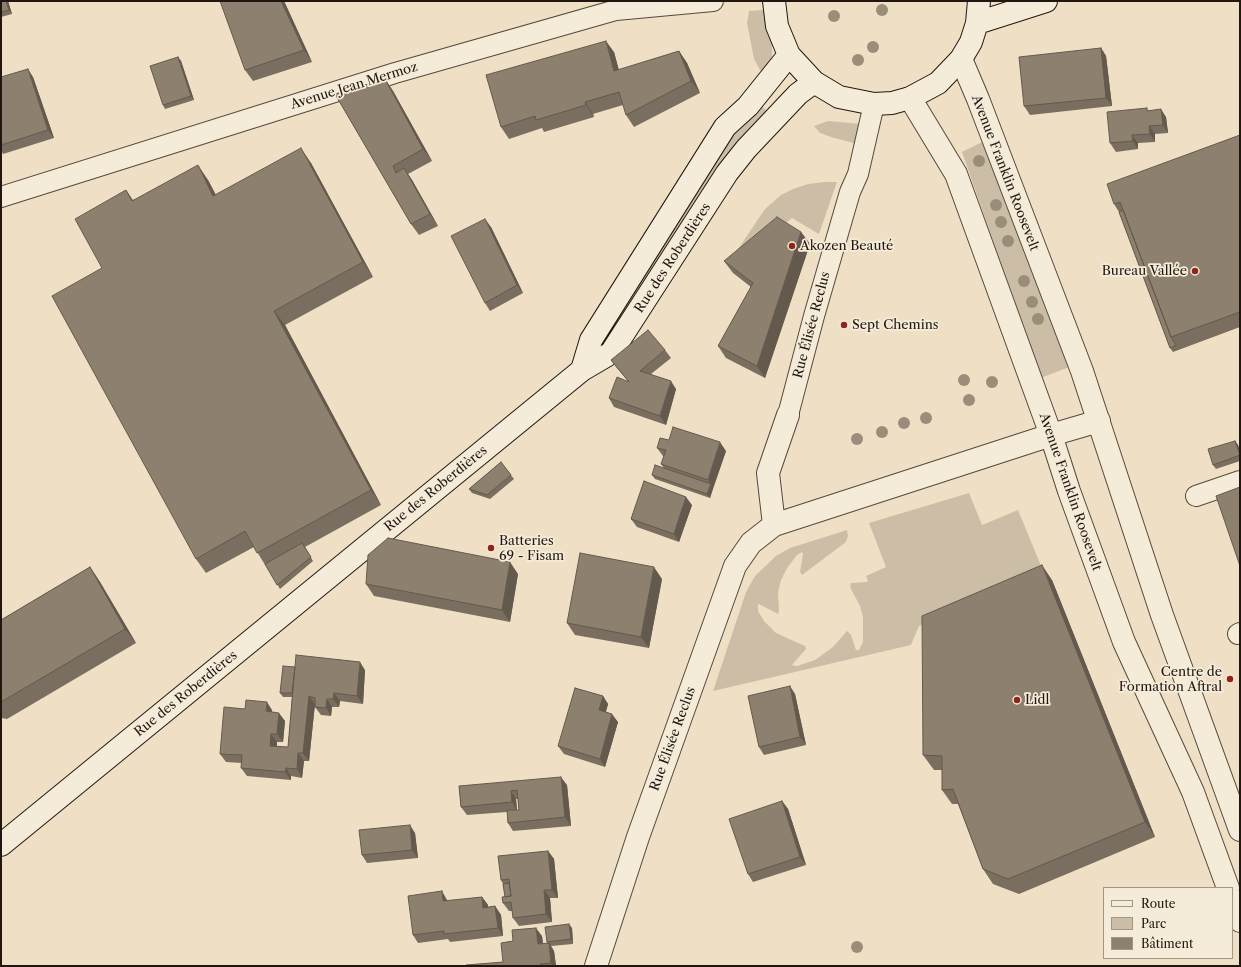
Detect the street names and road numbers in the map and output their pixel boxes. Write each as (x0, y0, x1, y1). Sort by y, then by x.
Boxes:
street label: Avenue Jean Mermoz (289, 59, 419, 113)
street label: Avenue Franklin Roosevelt (968, 93, 1042, 253)
street label: Rue des Roberdières (632, 200, 714, 316)
street label: Rue Élisée Reclus (790, 270, 834, 380)
street label: Avenue Franklin Roosevelt (1036, 411, 1104, 573)
street label: Rue des Roberdières (381, 443, 491, 535)
street label: Rue des Roberdières (131, 648, 241, 740)
street label: Rue Élisée Reclus (647, 685, 699, 793)

